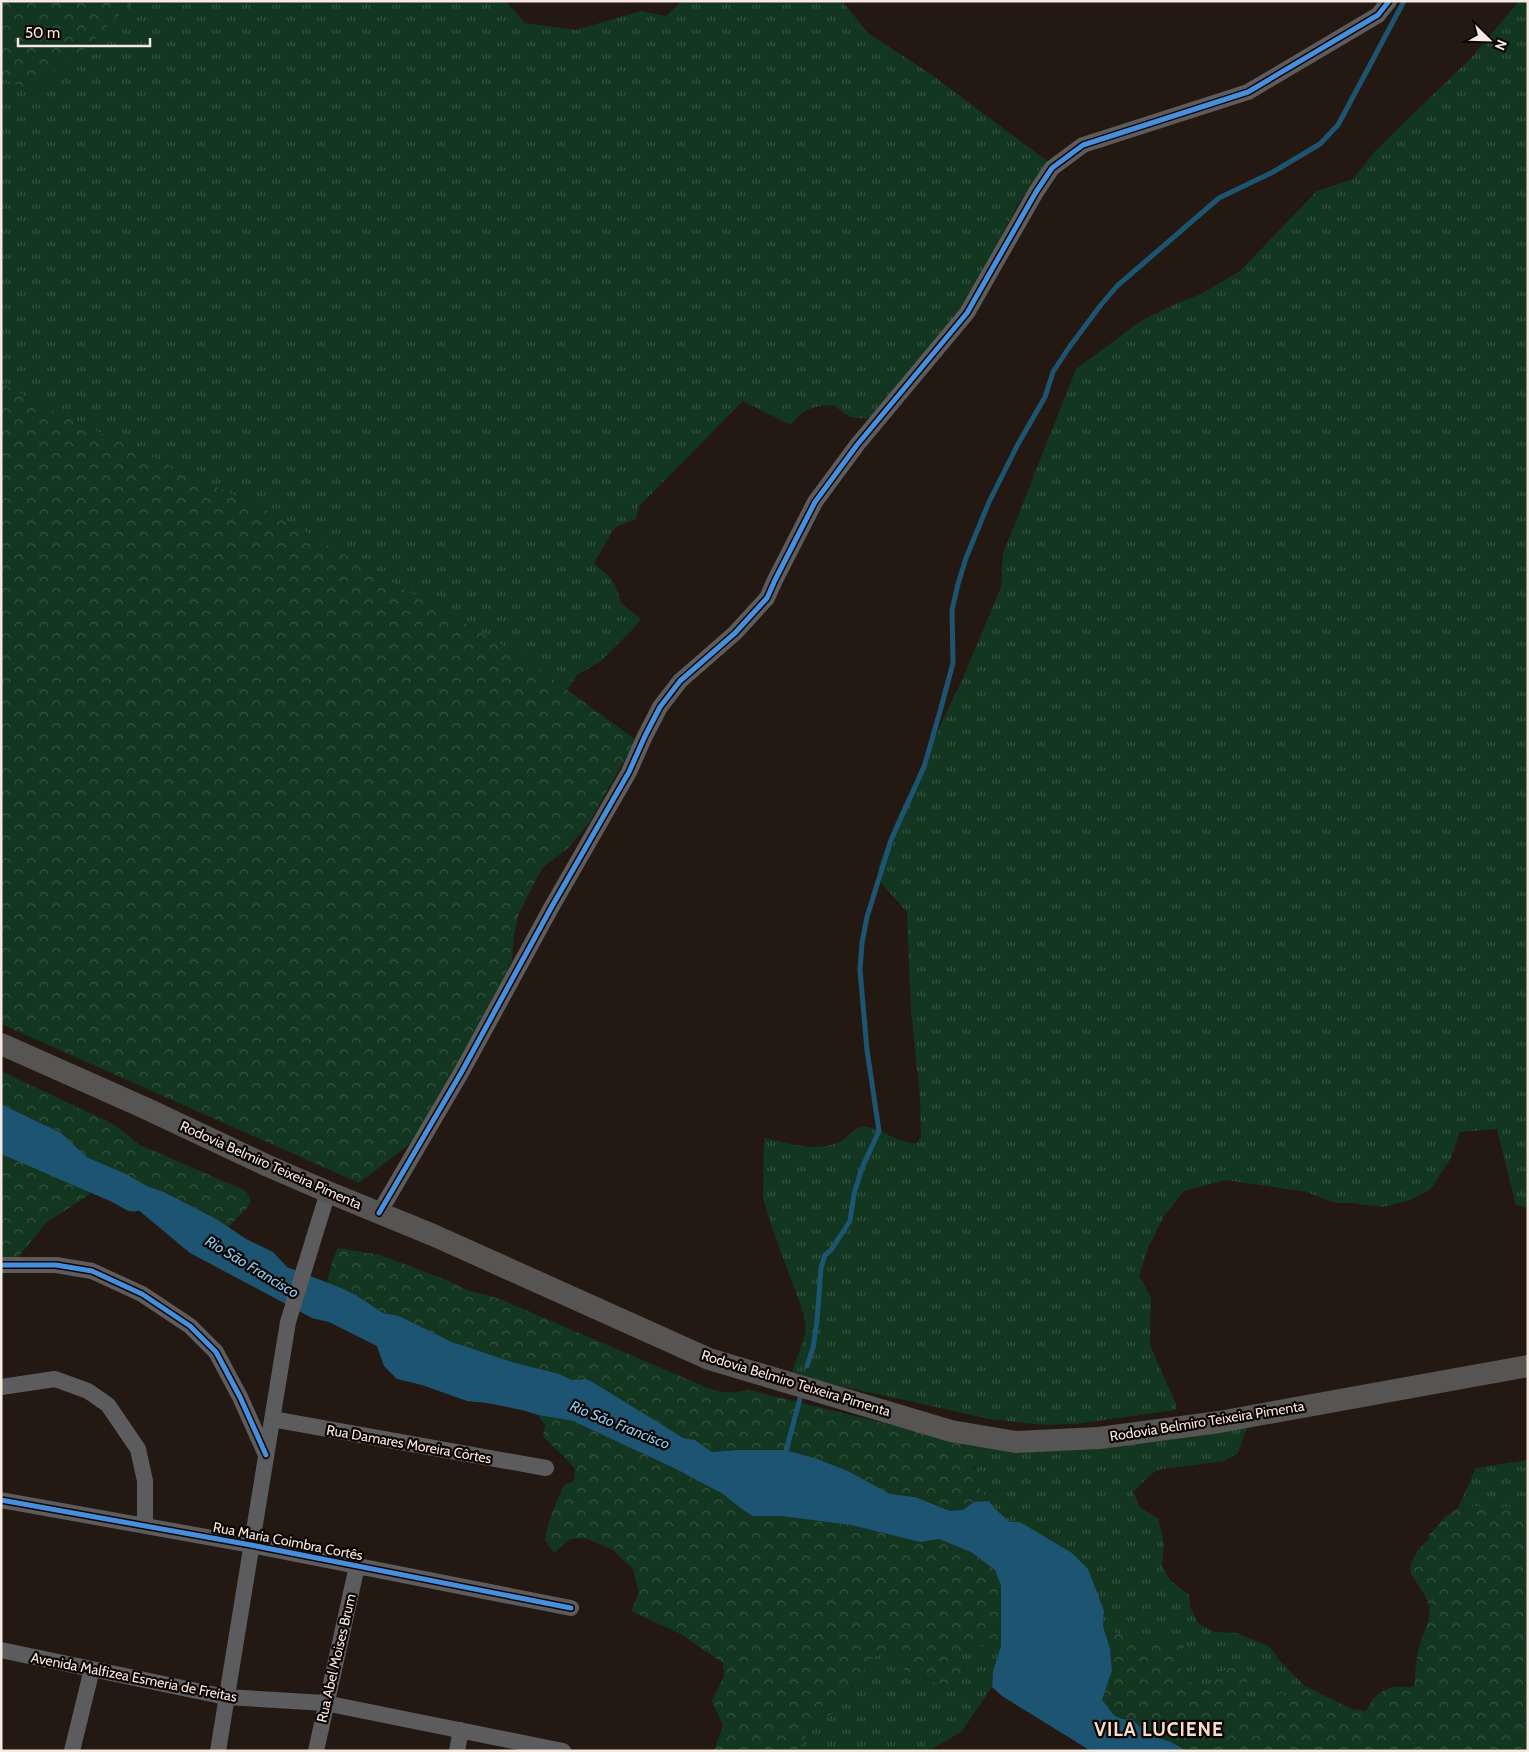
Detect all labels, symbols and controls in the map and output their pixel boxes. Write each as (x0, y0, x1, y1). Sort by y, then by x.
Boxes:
scale bar (18, 15, 150, 47)
north arrow (1464, 15, 1514, 65)
text: 50 m (25, 24, 60, 42)
text: N (1491, 37, 1511, 53)
street label: Rodovia Belmiro Teixeira Pimenta (177, 1117, 365, 1213)
water label: Rio São Francisco (202, 1232, 302, 1302)
street label: Rodovia Belmiro Teixeira Pimenta (699, 1346, 893, 1420)
water label: Rio São Francisco (568, 1397, 673, 1453)
street label: Rodovia Belmiro Teixeira Pimenta (1108, 1397, 1306, 1445)
street label: Rua Damares Moreira Côrtes (325, 1421, 493, 1467)
street label: Rua Maria Coimbra Cortês (212, 1518, 365, 1564)
street label: Rua Abel Moises Brum (312, 1592, 360, 1724)
street label: Avenida Malfizea Esmeria de Freitas (29, 1648, 239, 1706)
district label: VILA LUCIENE (1094, 1718, 1224, 1741)

